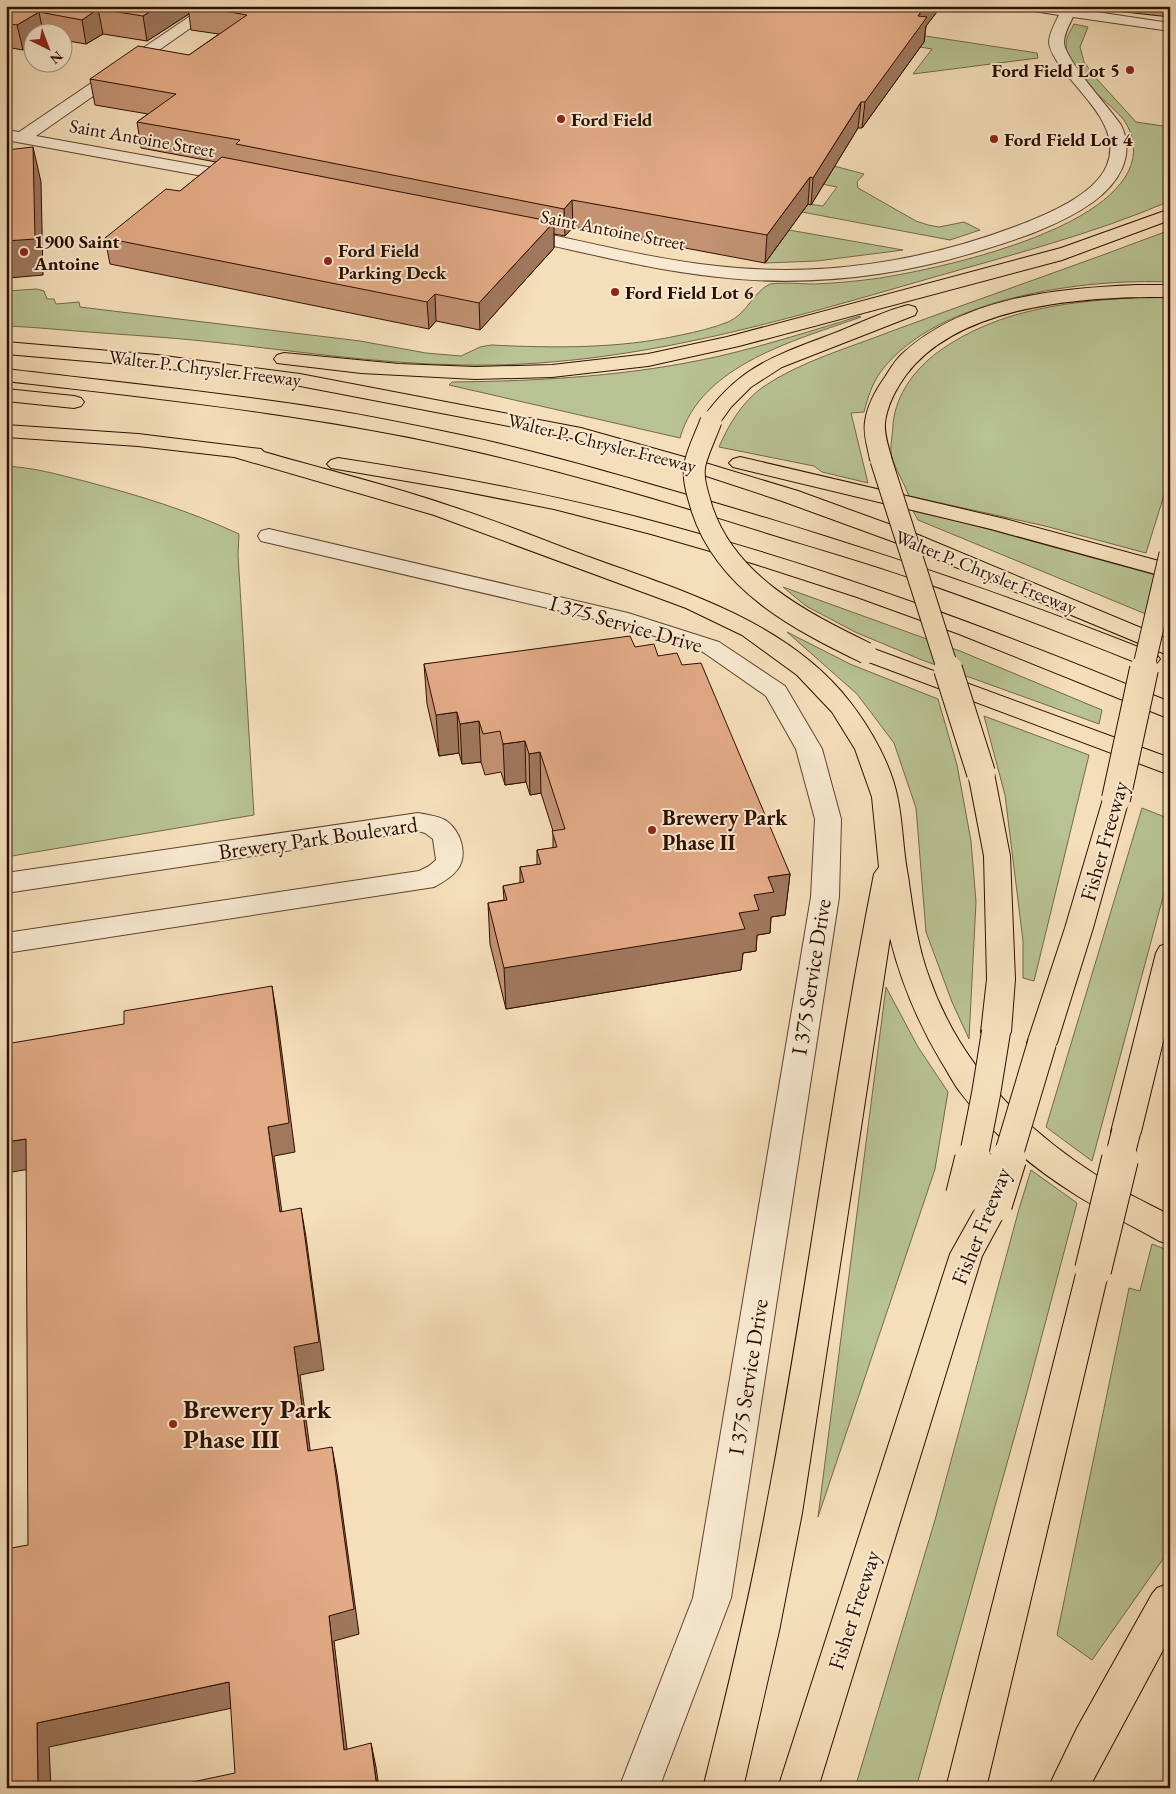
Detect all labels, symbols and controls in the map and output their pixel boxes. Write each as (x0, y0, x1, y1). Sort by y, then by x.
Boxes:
north arrow (22, 22, 72, 72)
text: N (46, 47, 67, 69)
place label: Ford Field Lot 5 (991, 58, 1120, 83)
marker: Ford Field Lot 5 (1124, 64, 1136, 76)
place label: Ford Field (571, 107, 653, 132)
street label: Saint Antoine Street (67, 113, 217, 163)
marker: Ford Field (555, 113, 567, 125)
place label: Ford Field Lot 4 (1004, 127, 1133, 152)
marker: Ford Field Lot 4 (988, 133, 1000, 145)
street label: Saint Antoine Street (538, 204, 688, 256)
place label: 1900 Saint Antoine (33, 229, 120, 276)
place label: Ford Field Parking Deck (338, 238, 447, 285)
marker: 1900 Saint Antoine (18, 246, 30, 258)
marker: Ford Field Parking Deck (322, 255, 334, 267)
place label: Ford Field Lot 6 (625, 280, 754, 305)
marker: Ford Field Lot 6 (609, 286, 621, 298)
street label: Walter P. Chrysler Freeway (107, 344, 303, 392)
street label: Walter P. Chrysler Freeway (505, 407, 700, 479)
street label: Walter P. Chrysler Freeway (891, 524, 1081, 620)
street label: I 375 Service Drive (546, 588, 706, 660)
street label: Fisher Freeway (1073, 777, 1135, 905)
place label: Brewery Park Phase II (662, 803, 788, 857)
street label: Brewery Park Boulevard (216, 810, 420, 866)
marker: Brewery Park Phase II (646, 824, 658, 836)
street label: I 375 Service Drive (784, 896, 838, 1057)
street label: Fisher Freeway (944, 1163, 1018, 1289)
street label: I 375 Service Drive (721, 1296, 775, 1457)
place label: Brewery Park Phase III (183, 1392, 332, 1456)
marker: Brewery Park Phase III (167, 1418, 179, 1430)
street label: Fisher Freeway (821, 1546, 887, 1673)

